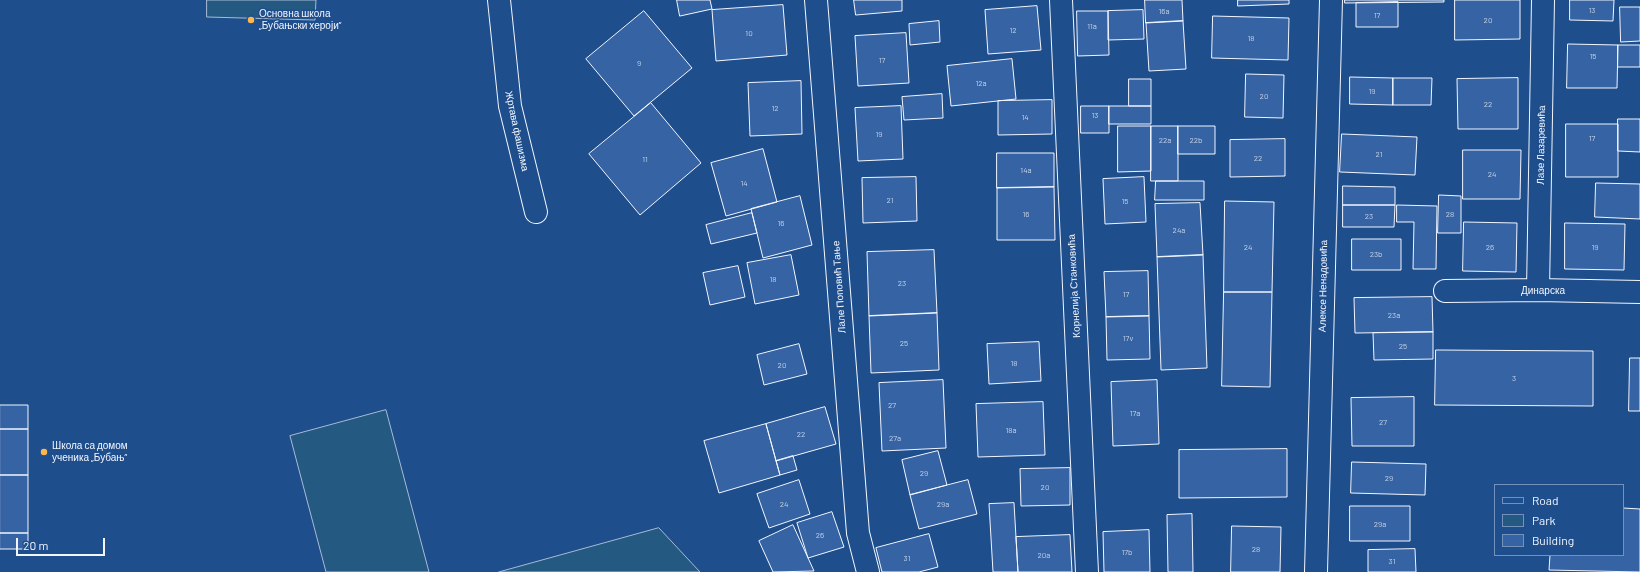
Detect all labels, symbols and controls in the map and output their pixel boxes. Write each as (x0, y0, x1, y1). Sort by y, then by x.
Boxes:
house number: 13 (1589, 5, 1595, 15)
house number: 16a (1158, 6, 1170, 16)
place label: Основна школа „Бубањски хероји” (259, 8, 341, 32)
house number: 17 (1374, 10, 1380, 20)
marker: Основна школа „Бубањски хероји” (246, 15, 256, 25)
house number: 20 (1484, 15, 1492, 25)
house number: 11a (1087, 21, 1097, 31)
house number: 12 (1009, 25, 1017, 35)
house number: 10 (745, 28, 753, 38)
house number: 18 (1248, 33, 1254, 43)
house number: 15 (1590, 51, 1596, 61)
house number: 17 (879, 55, 885, 65)
house number: 9 (637, 58, 641, 68)
house number: 12a (975, 78, 987, 88)
house number: 19 (1369, 86, 1375, 96)
street label: Жртава фашизма (503, 90, 531, 172)
house number: 20 (1260, 91, 1268, 101)
house number: 22 (1484, 99, 1492, 109)
house number: 12 (771, 103, 779, 113)
street label: Лазе Лазаревића (1534, 105, 1548, 185)
house number: 13 (1092, 110, 1098, 120)
house number: 14 (1021, 112, 1029, 122)
house number: 19 (876, 129, 882, 139)
house number: 17 (1589, 133, 1595, 143)
house number: 22a (1159, 135, 1171, 145)
house number: 22b (1190, 135, 1202, 145)
house number: 21 (1376, 149, 1382, 159)
house number: 22 (1254, 153, 1262, 163)
house number: 11 (642, 154, 648, 164)
house number: 14a (1020, 165, 1032, 175)
house number: 24 (1488, 169, 1496, 179)
house number: 14 (740, 178, 748, 188)
house number: 21 (887, 195, 893, 205)
house number: 15 (1122, 196, 1128, 206)
house number: 16 (1023, 209, 1029, 219)
house number: 28 (1446, 209, 1454, 219)
house number: 23 (1365, 211, 1373, 221)
house number: 16 (778, 218, 784, 228)
house number: 24a (1173, 225, 1185, 235)
street label: Корнелија Станковића (1065, 234, 1083, 338)
street label: Лале Поповић Тање (830, 240, 848, 334)
street label: Алексе Ненадовића (1316, 240, 1330, 332)
house number: 24 (1244, 242, 1252, 252)
house number: 26 (1486, 242, 1494, 252)
house number: 19 (1592, 242, 1598, 252)
house number: 23b (1370, 249, 1382, 259)
house number: 18 (770, 274, 776, 284)
house number: 23 (898, 278, 906, 288)
street label: Динарска (1521, 285, 1565, 297)
house number: 17 (1123, 289, 1129, 299)
house number: 23a (1388, 310, 1400, 320)
house number: 17v (1123, 333, 1133, 343)
house number: 25 (900, 338, 908, 348)
house number: 25 (1399, 341, 1407, 351)
house number: 18 (1011, 358, 1017, 368)
house number: 20 (778, 360, 786, 370)
house number: 3 (1512, 373, 1516, 383)
house number: 27 (888, 400, 896, 410)
house number: 17a (1130, 408, 1140, 418)
house number: 27 (1379, 417, 1387, 427)
house number: 18a (1005, 425, 1017, 435)
house number: 22 (797, 429, 805, 439)
house number: 27a (889, 433, 901, 443)
place label: Школа са домом ученика „Бубањ” (52, 440, 128, 464)
marker: Школа са домом ученика „Бубањ” (39, 447, 49, 457)
house number: 29 (920, 468, 928, 478)
house number: 29 (1385, 473, 1393, 483)
house number: 20 (1041, 482, 1049, 492)
legend (1494, 484, 1624, 556)
text: Road (1532, 493, 1559, 507)
house number: 24 (780, 499, 788, 509)
house number: 29a (937, 499, 949, 509)
text: Park (1532, 513, 1556, 527)
house number: 29a (1374, 519, 1386, 529)
scale bar (18, 530, 107, 556)
house number: 26 (816, 530, 824, 540)
text: Building (1532, 533, 1574, 547)
text: 20 m (23, 538, 49, 552)
house number: 28 (1252, 544, 1260, 554)
house number: 17b (1122, 547, 1132, 557)
house number: 20a (1038, 550, 1050, 560)
house number: 31 (904, 553, 910, 563)
house number: 31 (1389, 556, 1395, 566)

